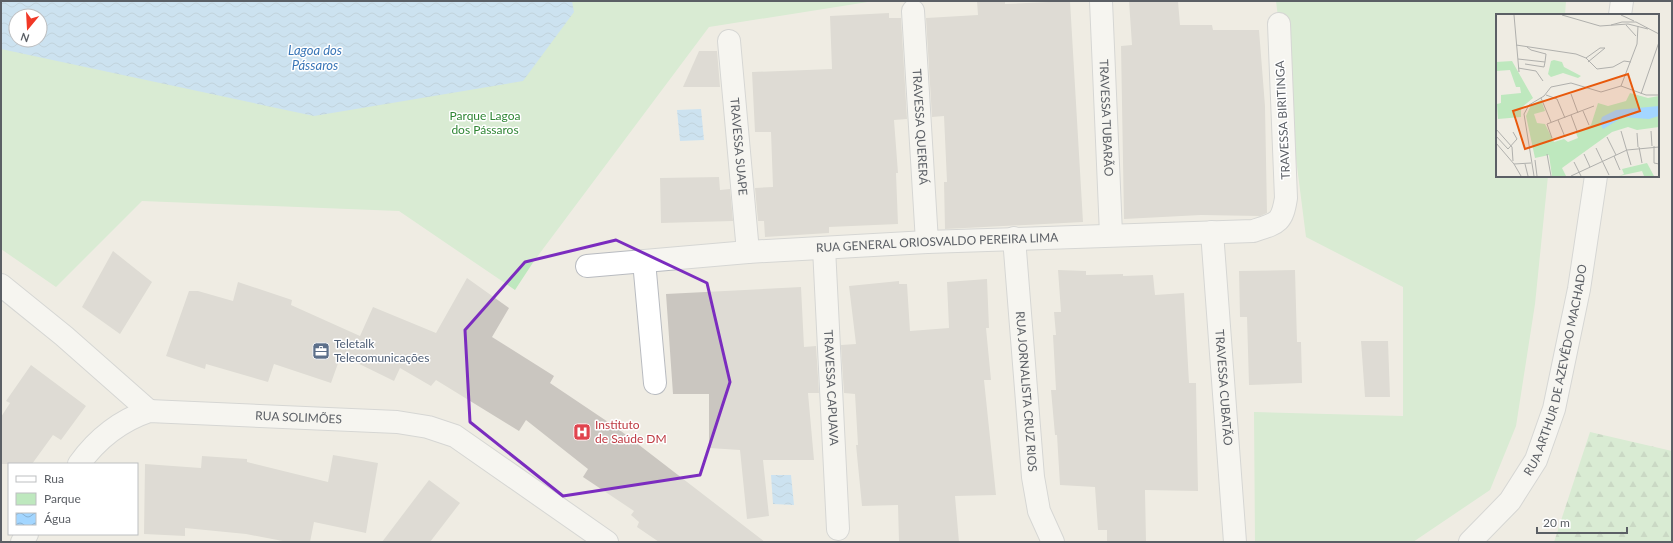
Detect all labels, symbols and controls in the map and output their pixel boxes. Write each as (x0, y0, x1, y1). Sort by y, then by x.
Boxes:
north arrow (8, 8, 48, 48)
inset map (1496, 14, 1659, 177)
text: N (19, 30, 31, 45)
water label: Lagoa dos Pássaros (288, 42, 342, 73)
street label: TRAVESSA TUBARÃO (1097, 59, 1117, 177)
street label: TRAVESSA BIRITINGA (1272, 59, 1293, 180)
street label: TRAVESSA QUERERÁ (910, 68, 932, 186)
street label: TRAVESSA SUAPE (727, 97, 751, 196)
park label: Parque Lagoa dos Pássaros (450, 108, 521, 137)
street label: RUA GENERAL ORIOSVALDO PEREIRA LIMA (816, 230, 1059, 255)
street label: RUA ARTHUR DE AZEVÊDO MACHADO (1520, 263, 1590, 478)
street label: RUA JORNALISTA CRUZ RIOS (1013, 311, 1041, 472)
street label: TRAVESSA CUBATÃO (1212, 329, 1236, 447)
street label: TRAVESSA CAPUAVA (821, 330, 842, 447)
place label: Teletalk Telecomunicações (334, 336, 429, 365)
office icon: Teletalk Telecomunicações (311, 341, 331, 361)
street label: RUA SOLIMÕES (255, 408, 342, 427)
place label: Instituto de Saúde DM (595, 417, 667, 446)
hospital icon: Instituto de Saúde DM (572, 422, 592, 442)
legend (8, 463, 138, 535)
text: Rua (44, 471, 64, 486)
text: Parque (44, 491, 81, 506)
scale bar (1537, 509, 1627, 535)
text: Água (44, 511, 71, 526)
text: 20 m (1543, 515, 1570, 530)

